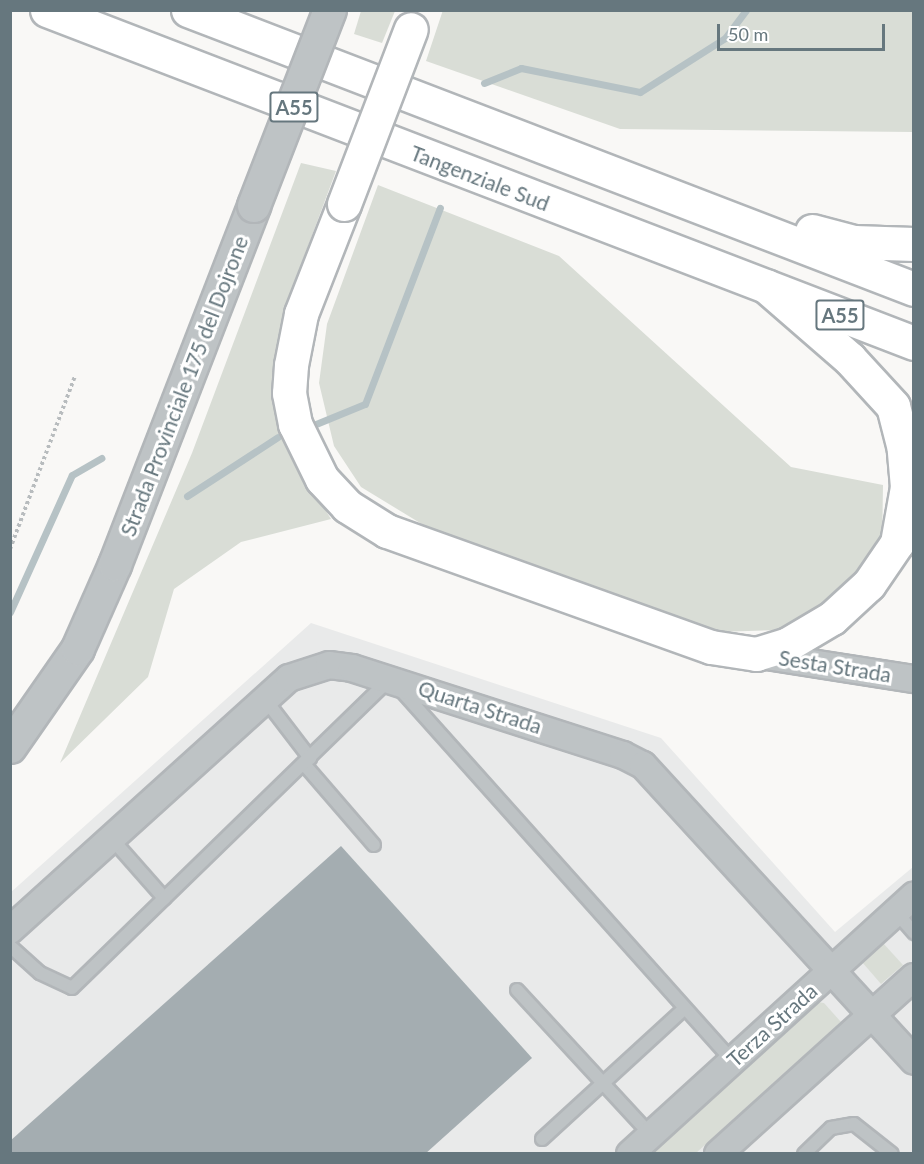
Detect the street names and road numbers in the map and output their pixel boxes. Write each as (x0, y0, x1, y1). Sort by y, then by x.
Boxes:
road number: A55 (268, 90, 320, 124)
street label: Tangenziale Sud (407, 140, 553, 216)
street label: Strada Provinciale 175 del Dojrone (115, 232, 253, 540)
road number: A55 (814, 298, 866, 332)
street label: Sesta Strada (777, 645, 893, 687)
street label: Quarta Strada (415, 675, 545, 739)
street label: Terza Strada (722, 978, 822, 1072)

